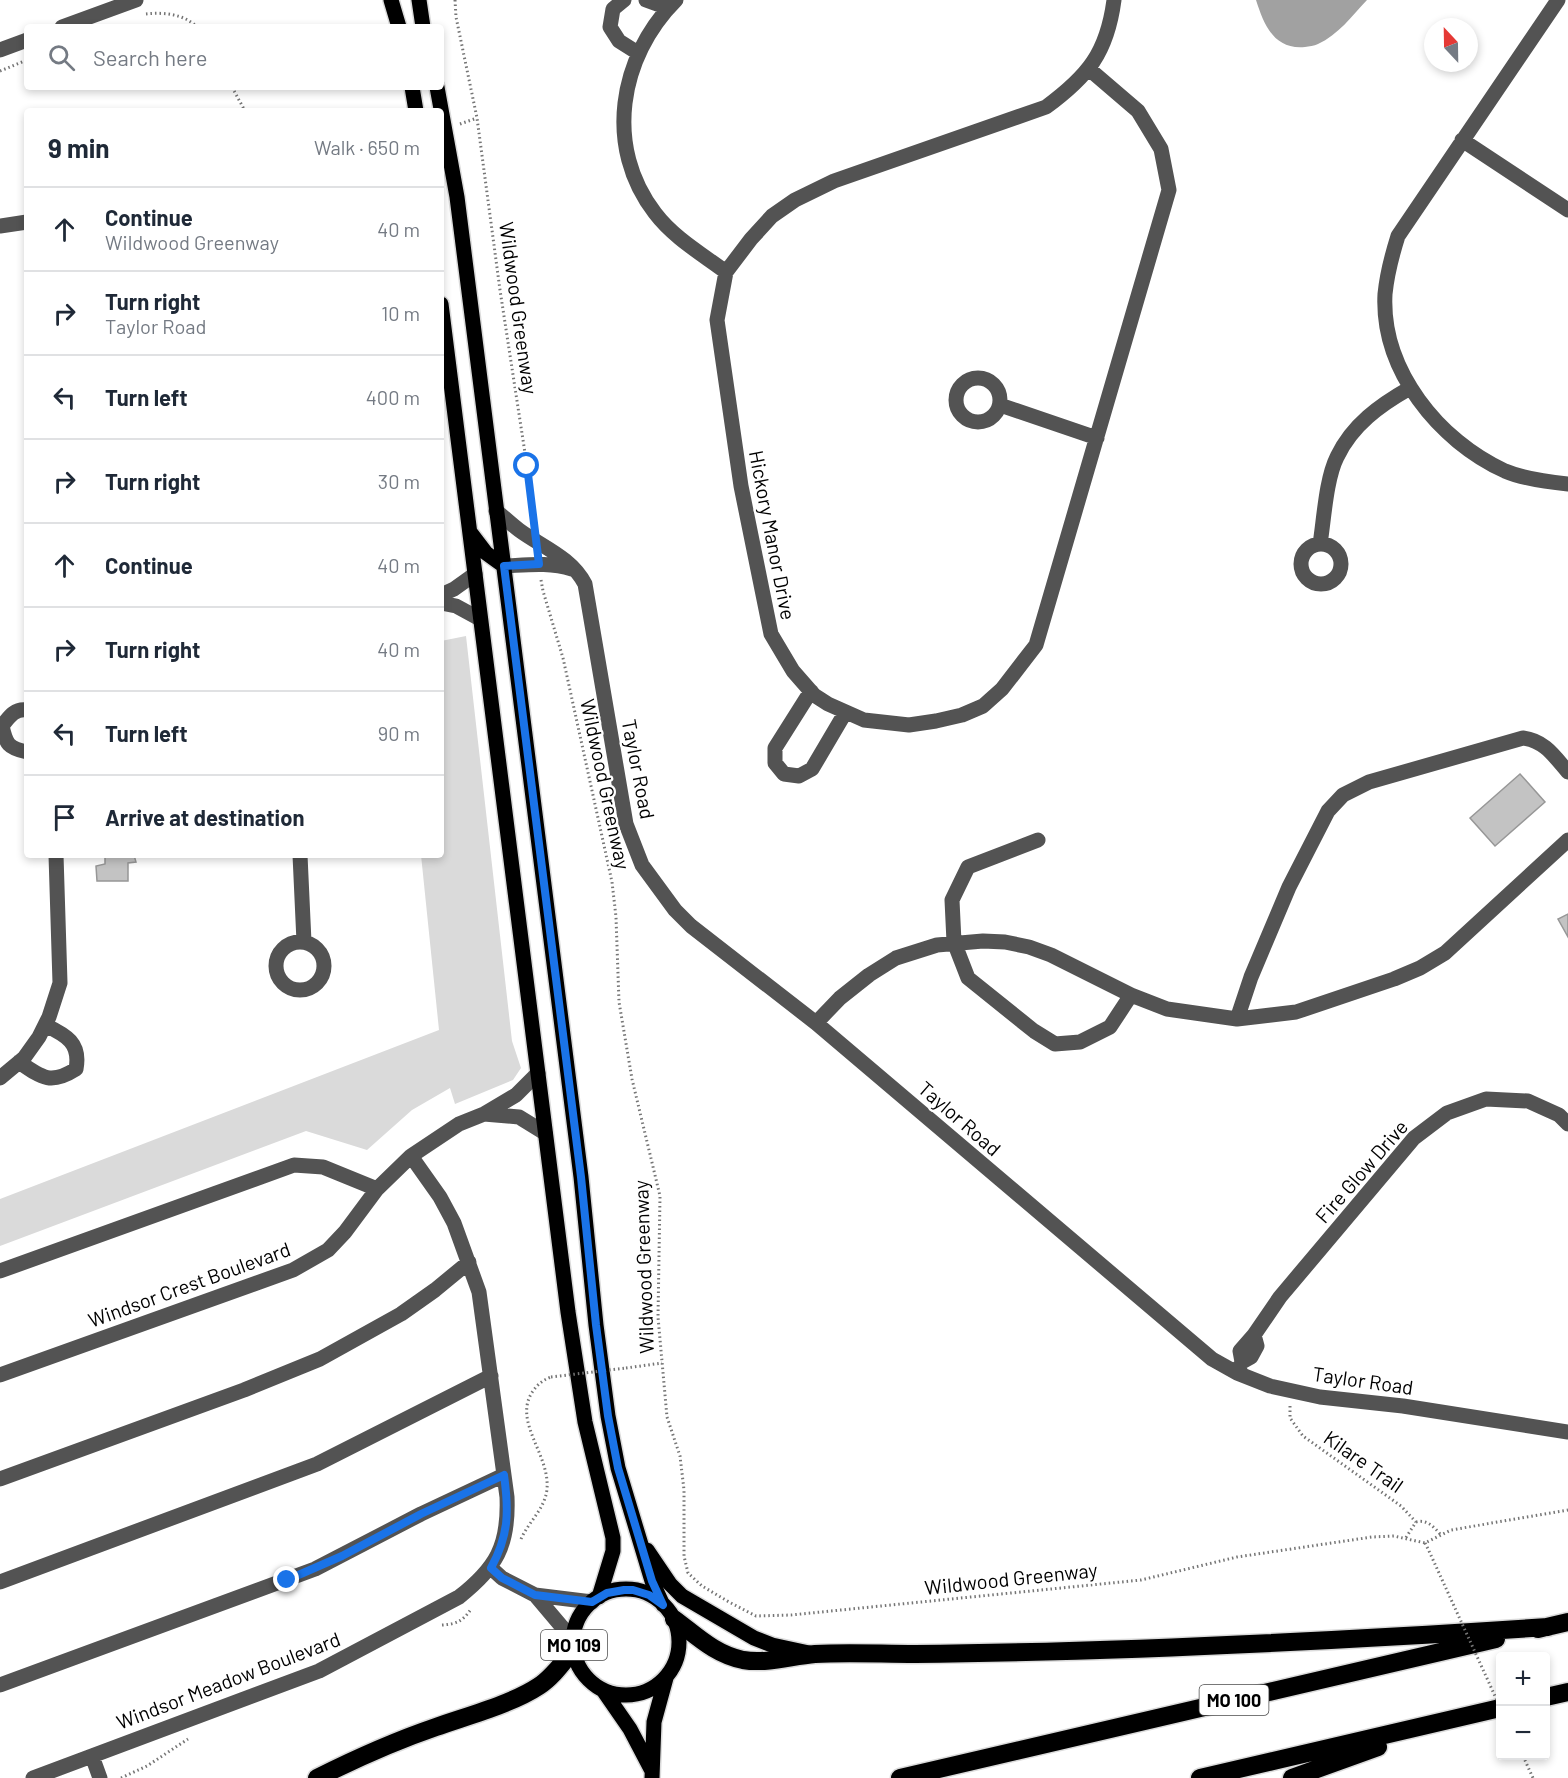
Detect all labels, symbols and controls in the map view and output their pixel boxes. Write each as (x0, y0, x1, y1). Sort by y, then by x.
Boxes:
north arrow (1424, 18, 1478, 72)
search box (24, 24, 444, 90)
icon: search (45, 41, 78, 74)
text: Search here (93, 44, 207, 70)
text: 9 min (48, 132, 110, 163)
text: Walk · 650 m (314, 135, 420, 159)
text: Continue (105, 204, 193, 230)
icon: ahead (48, 213, 81, 246)
text: 40 m (377, 217, 420, 241)
street label: Wildwood Greenway (495, 220, 543, 396)
text: Wildwood Greenway (105, 230, 279, 254)
text: Turn right (105, 288, 200, 314)
icon: right (48, 297, 81, 330)
text: 10 m (381, 301, 420, 325)
text: Taylor Road (105, 314, 206, 338)
icon: left (48, 381, 81, 414)
text: Turn left (105, 384, 188, 410)
text: 400 m (366, 385, 420, 409)
street label: Hickory Manor Drive (745, 448, 801, 622)
route start (513, 452, 539, 478)
icon: right (48, 465, 81, 498)
text: Turn right (105, 468, 200, 494)
text: 30 m (378, 469, 420, 493)
icon: ahead (48, 549, 81, 582)
text: Continue (105, 552, 193, 578)
text: 40 m (377, 553, 420, 577)
icon: right (48, 633, 81, 666)
text: Turn right (105, 636, 200, 662)
text: 40 m (377, 637, 420, 661)
street label: Wildwood Greenway (576, 696, 636, 872)
icon: left (48, 717, 81, 750)
street label: Taylor Road (618, 717, 660, 821)
text: Turn left (105, 720, 188, 746)
text: 90 m (378, 721, 420, 745)
icon: arrive (48, 801, 81, 834)
text: Arrive at destination (105, 804, 304, 830)
street label: Taylor Road (914, 1076, 1006, 1160)
street label: Fire Glow Drive (1310, 1115, 1412, 1227)
street label: Wildwood Greenway (628, 1180, 658, 1354)
street label: Windsor Crest Boulevard (85, 1236, 293, 1332)
street label: Taylor Road (1311, 1361, 1415, 1399)
street label: Kilare Trail (1320, 1425, 1408, 1497)
street label: Wildwood Greenway (923, 1557, 1099, 1599)
route end (273, 1566, 299, 1592)
street label: Windsor Meadow Boulevard (113, 1626, 343, 1734)
road number: MO 109 (541, 1630, 607, 1660)
map controls (1496, 1652, 1550, 1760)
button: + (1496, 1652, 1550, 1706)
road number: MO 100 (1200, 1685, 1268, 1715)
button: − (1496, 1706, 1550, 1760)

